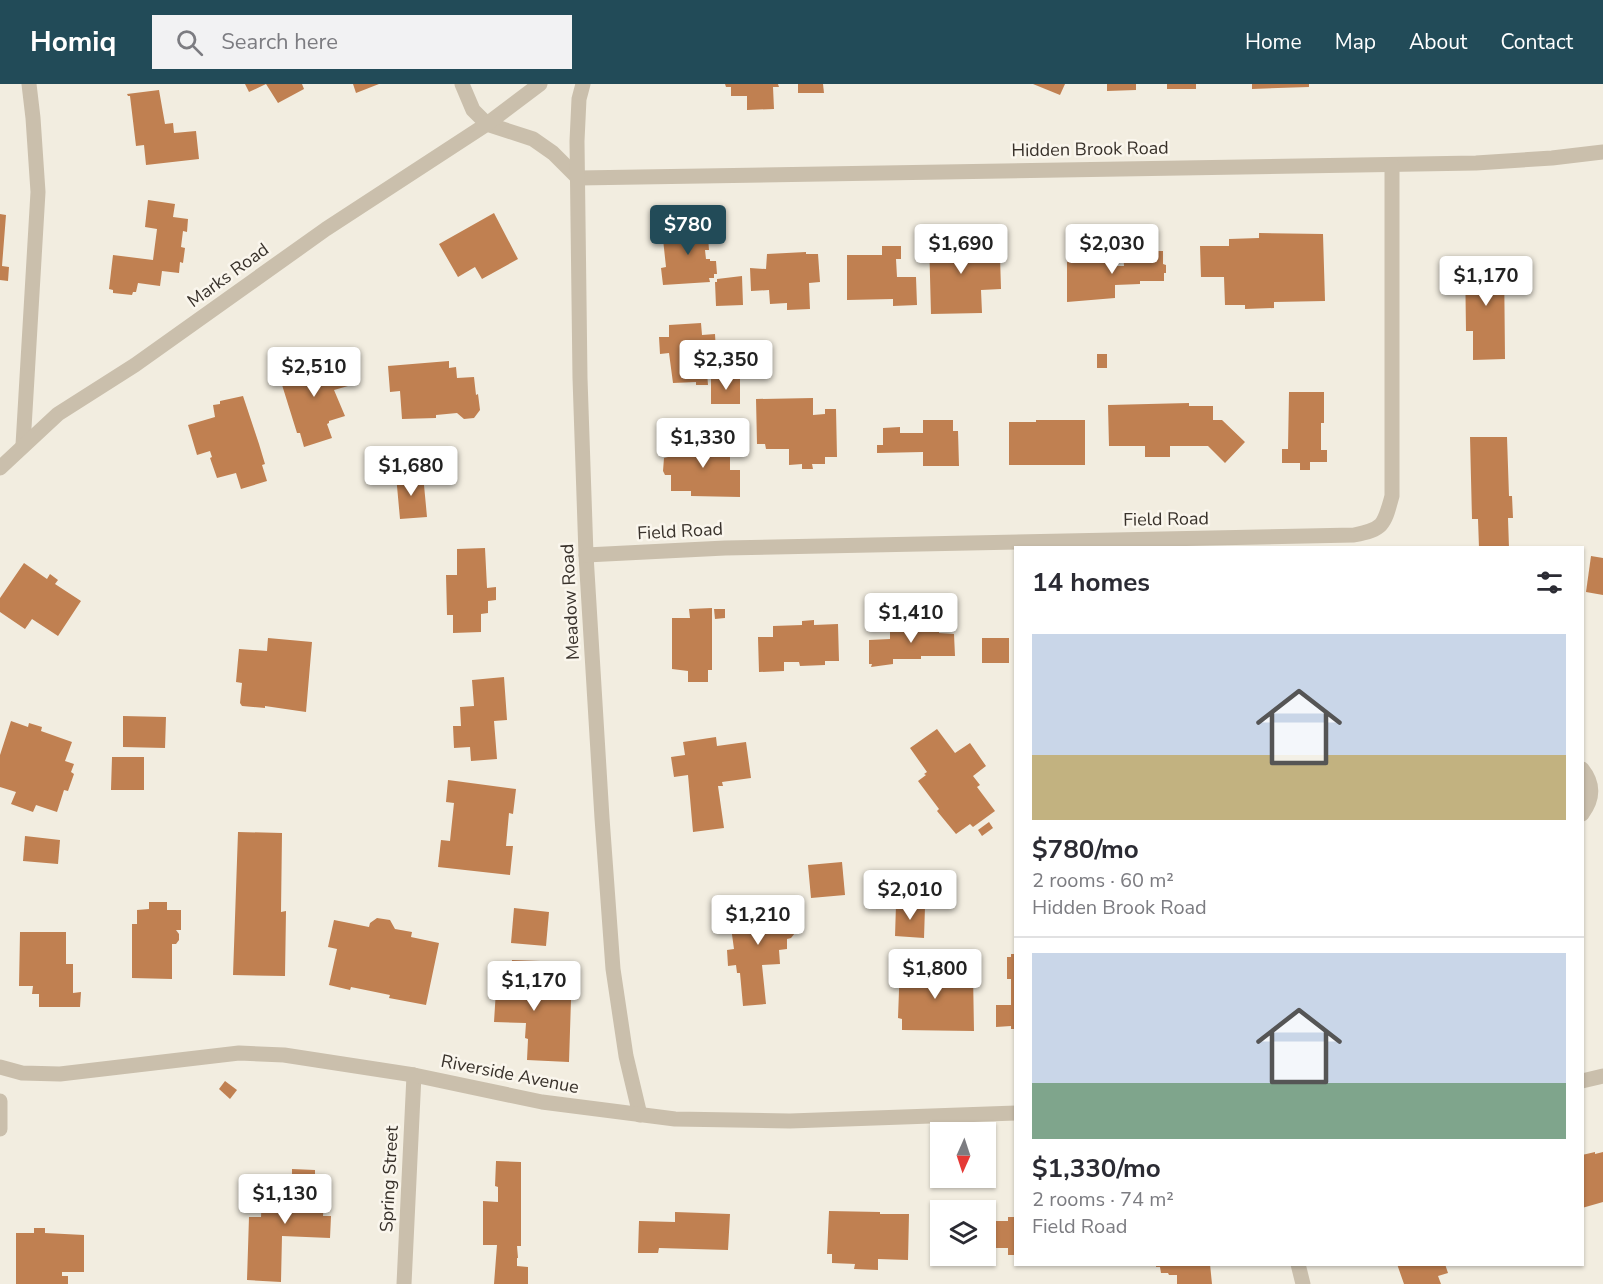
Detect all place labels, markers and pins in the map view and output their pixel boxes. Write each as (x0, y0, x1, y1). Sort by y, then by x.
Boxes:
pin: $780 (652, 205, 724, 256)
pin: $1,690 (912, 224, 1010, 275)
pin: $2,030 (1063, 224, 1161, 275)
pin: $1,170 (1437, 256, 1535, 307)
pin: $2,350 (677, 340, 775, 391)
pin: $2,510 (265, 347, 363, 398)
pin: $1,330 (654, 418, 752, 469)
pin: $1,680 (362, 446, 460, 497)
pin: $1,410 (862, 593, 960, 644)
pin: $2,010 (861, 870, 959, 921)
pin: $1,210 (709, 895, 807, 946)
pin: $1,800 (886, 949, 984, 1000)
pin: $1,170 (485, 961, 583, 1012)
pin: $1,130 (236, 1174, 334, 1225)

